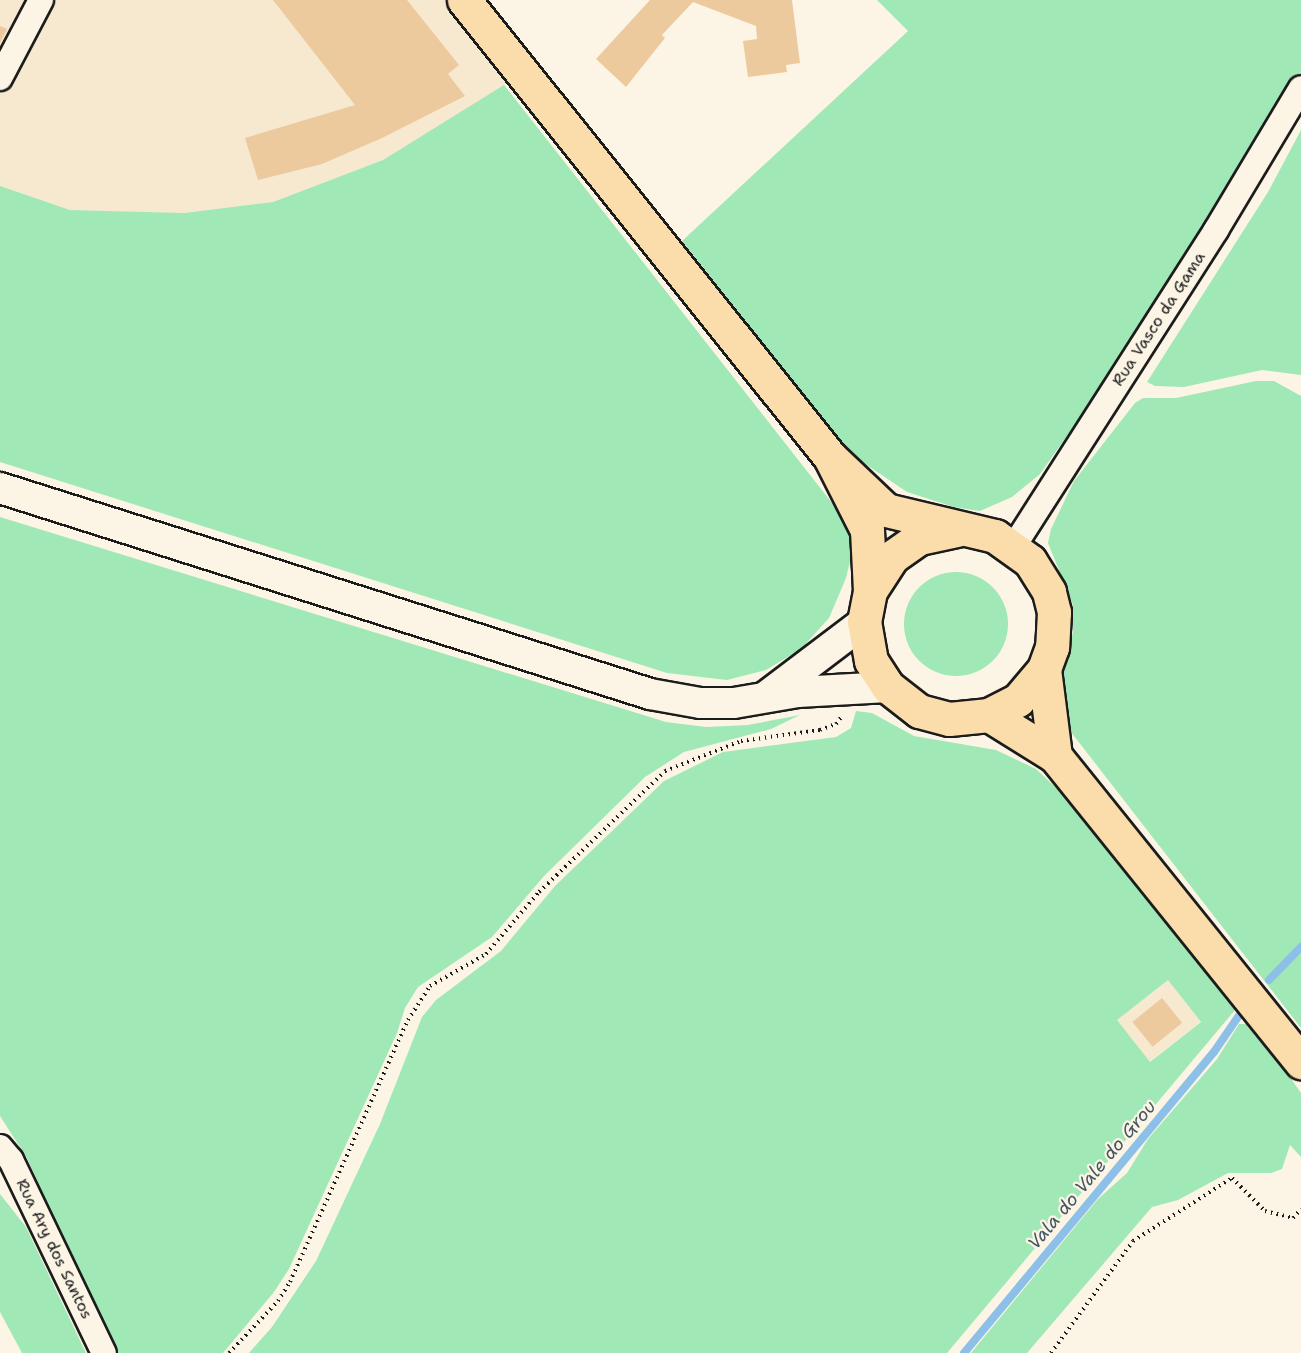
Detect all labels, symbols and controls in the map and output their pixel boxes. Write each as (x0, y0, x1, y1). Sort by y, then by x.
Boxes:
street label: Rua Vasco da Gama (1108, 248, 1210, 390)
water label: Vala do Vale do Grou (1023, 1096, 1161, 1254)
street label: Rua Ary dos Santos (12, 1176, 96, 1322)

